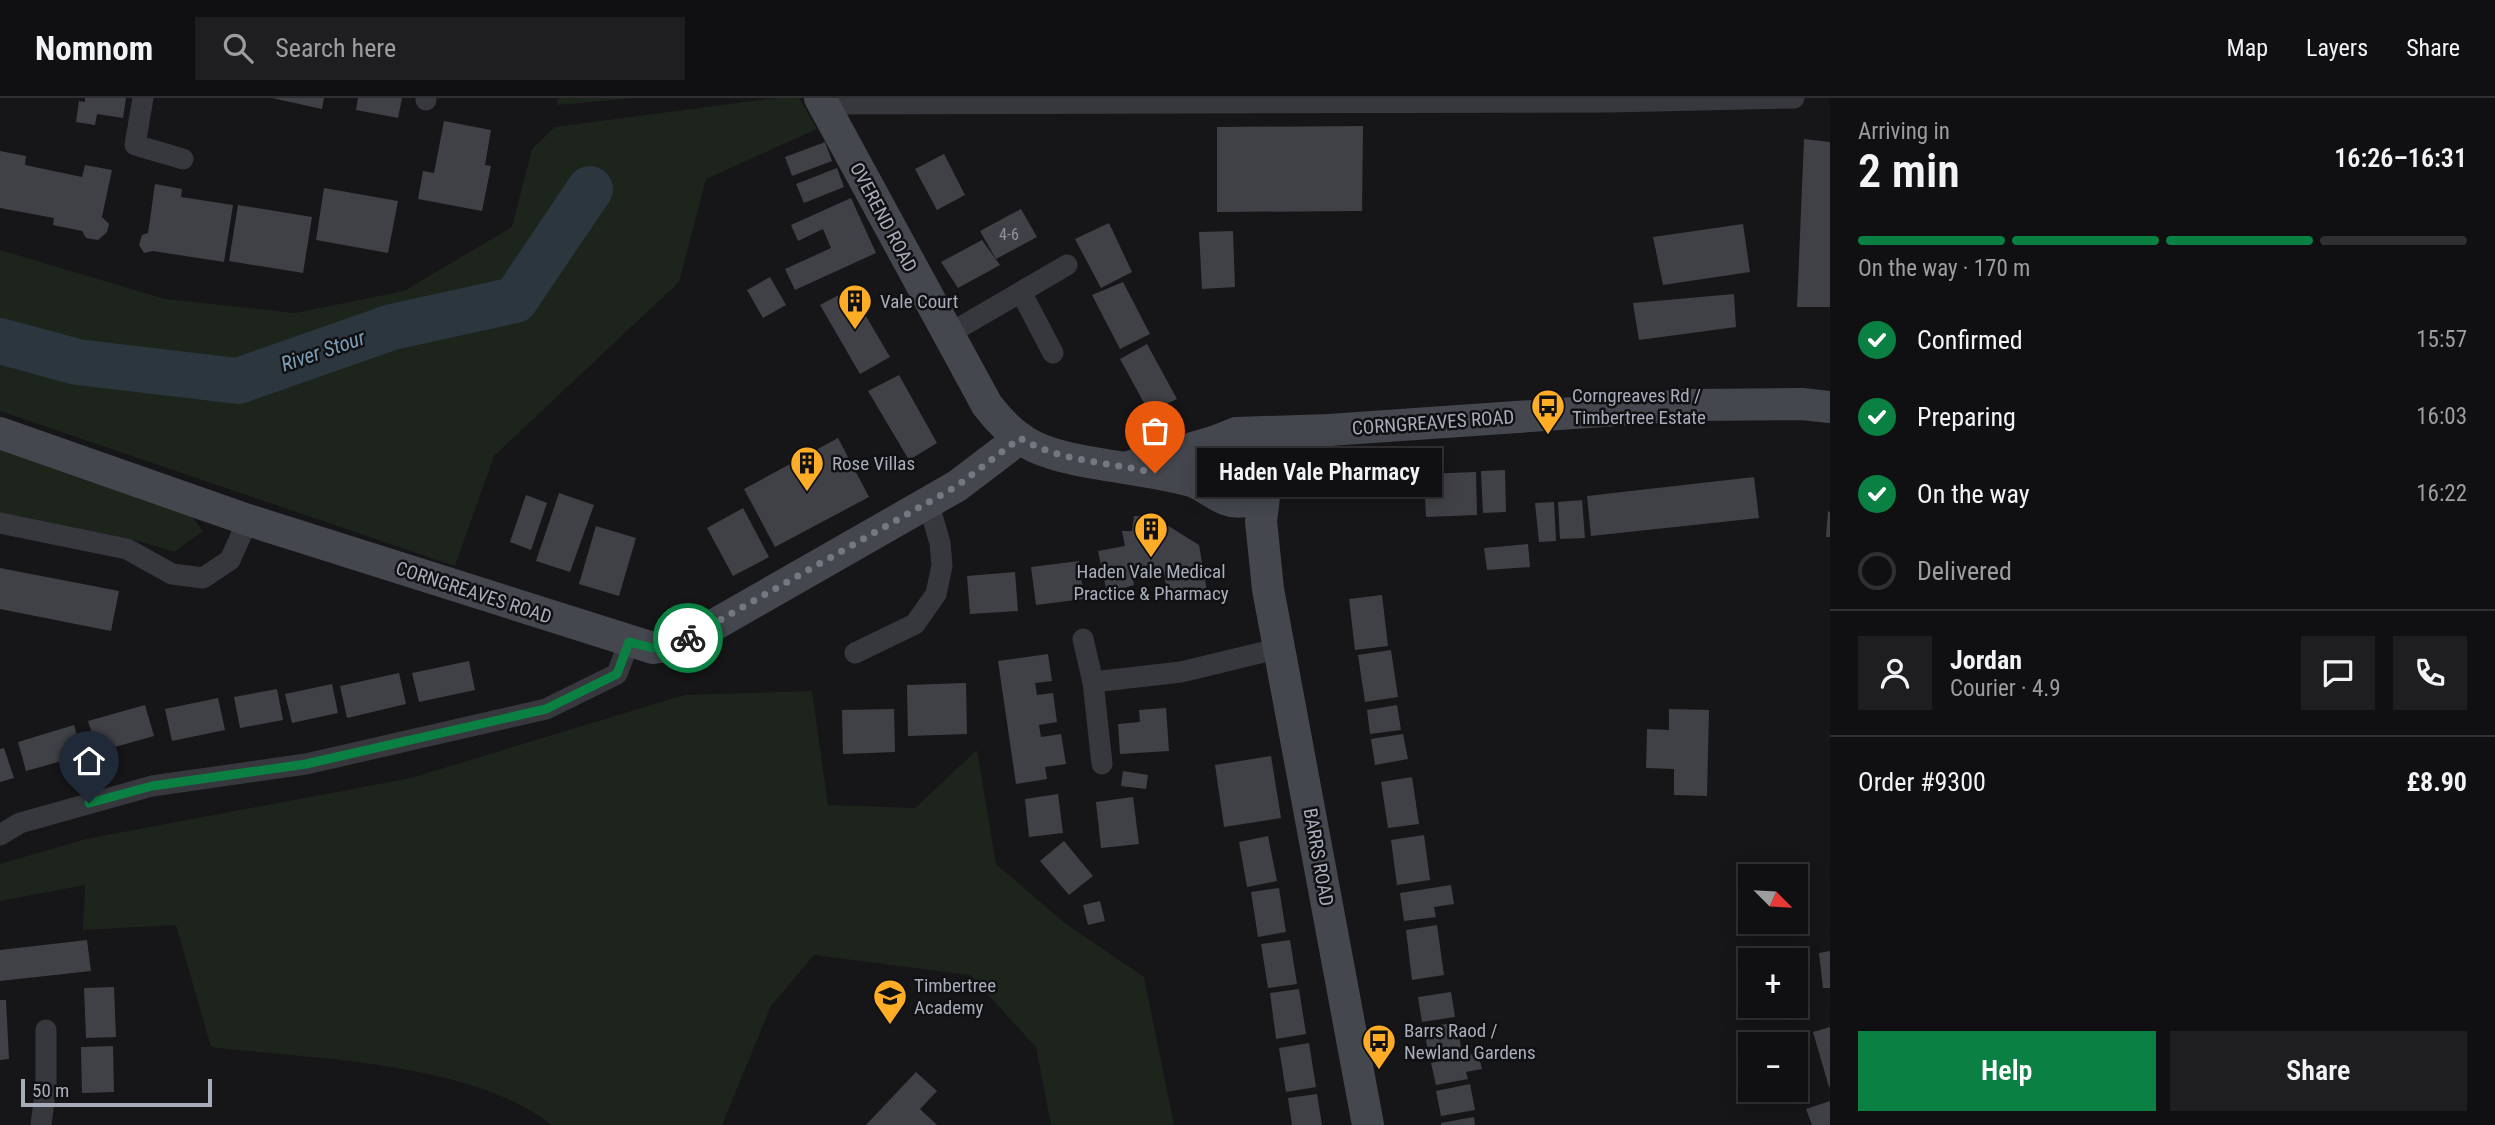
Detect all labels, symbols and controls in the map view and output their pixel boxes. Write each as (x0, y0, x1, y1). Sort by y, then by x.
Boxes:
search box (195, 17, 685, 80)
text: Nomnom (35, 29, 153, 68)
icon: search (219, 29, 257, 67)
text: Search here (275, 33, 396, 63)
text: Map (2227, 34, 2268, 62)
text: Layers (2306, 34, 2368, 62)
text: Share (2406, 34, 2460, 62)
text: Arriving in (1858, 118, 1950, 145)
text: 16:26–16:31 (2334, 143, 2467, 173)
text: 2 min (1858, 144, 1960, 198)
street label: OVEREND ROAD (845, 158, 922, 276)
house number: 4-6 (999, 225, 1019, 244)
text: On the way · 170 m (1858, 255, 2030, 282)
building icon: Vale Court (836, 282, 874, 331)
place label: Vale Court (880, 290, 958, 313)
icon: check (1858, 321, 1896, 359)
water label: River Stour (278, 325, 369, 377)
text: Confirmed (1917, 325, 2023, 355)
text: 15:57 (2416, 326, 2467, 353)
place label: Corngreaves Rd / Timbertree Estate (1572, 384, 1706, 429)
bus stop icon: Corngreaves Rd / Timbertree Estate (1529, 387, 1567, 436)
icon: check (1858, 398, 1896, 436)
pin (1125, 401, 1185, 473)
text: Preparing (1917, 402, 2016, 432)
text: 16:03 (2416, 403, 2467, 430)
street label: CORNGREAVES ROAD (1351, 405, 1515, 440)
icon: bag (1136, 412, 1174, 450)
building icon: Rose Villas (788, 444, 826, 493)
callout: Haden Vale Pharmacy (1197, 448, 1442, 498)
place label: Rose Villas (832, 452, 915, 475)
text: Haden Vale Pharmacy (1219, 459, 1420, 486)
icon: check (1858, 475, 1896, 513)
text: On the way (1917, 479, 2030, 509)
text: 16:22 (2416, 480, 2467, 507)
building icon: Haden Vale Medical Practice & Pharmacy (1132, 510, 1170, 559)
street label: CORNGREAVES ROAD (393, 556, 555, 629)
text: Delivered (1917, 556, 2012, 586)
place label: Haden Vale Medical Practice & Pharmacy (1073, 560, 1229, 605)
courier (653, 603, 723, 673)
icon: bike (669, 619, 707, 657)
button: person (1858, 636, 1932, 710)
button: chat (2301, 636, 2375, 710)
button: phone (2393, 636, 2467, 710)
text: Jordan (1950, 645, 2022, 675)
text: Courier · 4.9 (1950, 675, 2061, 702)
pin (59, 731, 119, 803)
icon: home (70, 742, 108, 780)
text: Order #9300 (1858, 767, 1986, 797)
text: £8.90 (2406, 767, 2467, 797)
street label: BARRS ROAD (1299, 806, 1338, 908)
north arrow (1738, 864, 1808, 934)
map controls (1738, 864, 1808, 1102)
button: + (1738, 948, 1808, 1018)
place label: Timbertree Academy (914, 974, 996, 1019)
school or university icon: Timbertree Academy (871, 977, 909, 1026)
place label: Barrs Raod / Newland Gardens (1404, 1019, 1536, 1064)
bus stop icon: Barrs Raod / Newland Gardens (1360, 1022, 1398, 1071)
button: Help (1858, 1031, 2156, 1111)
button: Share (2170, 1031, 2467, 1111)
button: − (1738, 1032, 1808, 1102)
scale bar (21, 1076, 212, 1108)
text: 50 m (32, 1079, 69, 1102)

